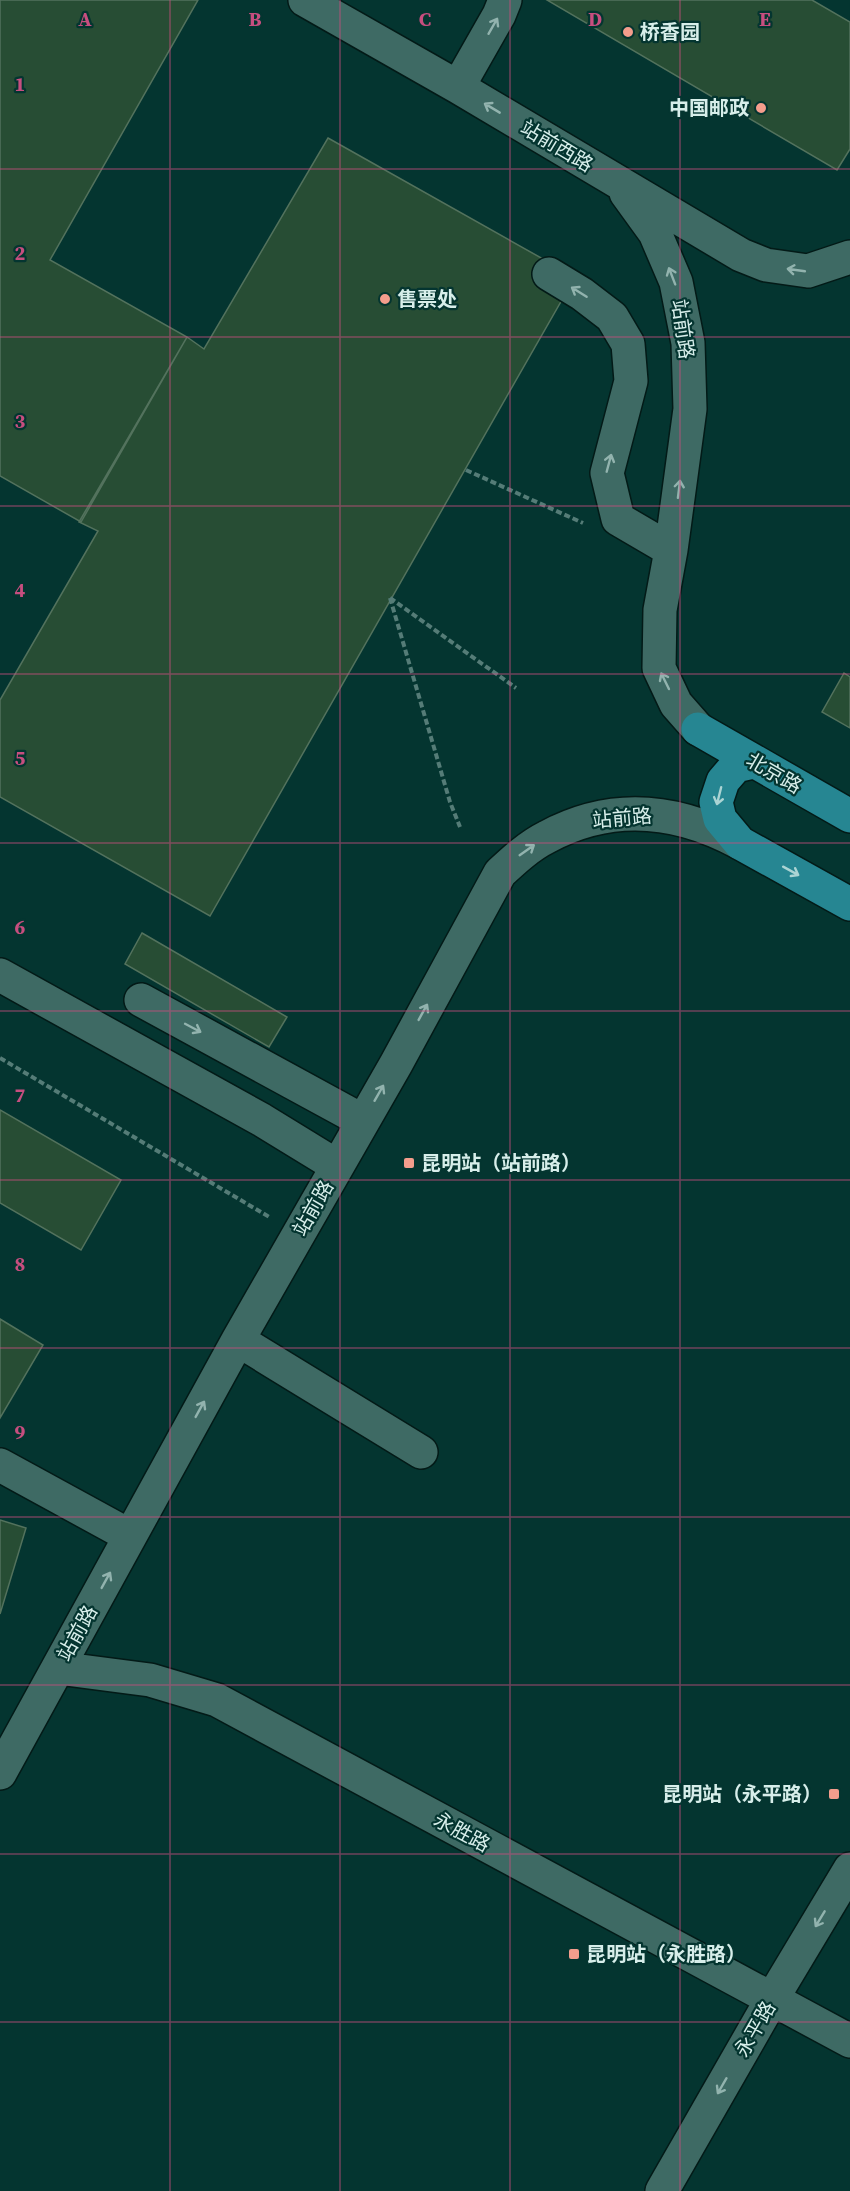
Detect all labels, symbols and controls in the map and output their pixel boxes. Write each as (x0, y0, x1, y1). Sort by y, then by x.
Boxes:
text: A (78, 5, 92, 33)
text: B (248, 5, 262, 33)
text: C (419, 5, 431, 33)
text: D (588, 5, 602, 33)
text: E (759, 5, 771, 33)
one-way arrow (487, 18, 499, 35)
place label: 桥香园 (640, 18, 700, 46)
marker: 桥香园 (621, 25, 635, 39)
text: 1 (15, 70, 25, 98)
place label: 中国邮政 (669, 94, 749, 122)
one-way arrow (484, 101, 501, 113)
marker: 中国邮政 (754, 101, 768, 115)
street label: 站前西路 (516, 113, 598, 179)
text: 2 (15, 239, 26, 267)
one-way arrow (786, 264, 806, 275)
one-way arrow (666, 267, 677, 286)
place label: 售票处 (397, 285, 457, 313)
one-way arrow (570, 286, 587, 299)
marker: 售票处 (378, 292, 392, 306)
street label: 站前路 (665, 297, 701, 361)
text: 3 (15, 407, 26, 435)
one-way arrow (604, 454, 616, 473)
one-way arrow (674, 480, 685, 500)
text: 4 (15, 576, 26, 604)
one-way arrow (659, 673, 671, 691)
text: 5 (15, 744, 26, 772)
street label: 北京路 (741, 746, 807, 800)
one-way arrow (712, 786, 724, 805)
street label: 站前路 (591, 801, 653, 835)
one-way arrow (519, 844, 535, 856)
one-way arrow (782, 865, 799, 877)
text: 6 (15, 913, 26, 941)
one-way arrow (418, 1004, 430, 1021)
one-way arrow (184, 1022, 201, 1034)
text: 7 (15, 1081, 26, 1109)
one-way arrow (373, 1085, 385, 1102)
place label: 昆明站（站前路） (421, 1149, 581, 1177)
marker: 昆明站（站前路） (402, 1156, 416, 1170)
street label: 站前路 (286, 1175, 340, 1241)
text: 8 (15, 1250, 25, 1278)
one-way arrow (195, 1400, 206, 1418)
text: 9 (15, 1418, 26, 1446)
one-way arrow (101, 1571, 112, 1589)
street label: 站前路 (50, 1600, 104, 1666)
place label: 昆明站（永平路） (662, 1780, 822, 1808)
marker: 昆明站（永平路） (827, 1787, 841, 1801)
street label: 永胜路 (429, 1806, 495, 1858)
one-way arrow (813, 1910, 825, 1927)
place label: 昆明站（永胜路） (586, 1940, 746, 1968)
marker: 昆明站（永胜路） (567, 1947, 581, 1961)
street label: 永平路 (728, 1996, 782, 2062)
one-way arrow (716, 2077, 728, 2094)

